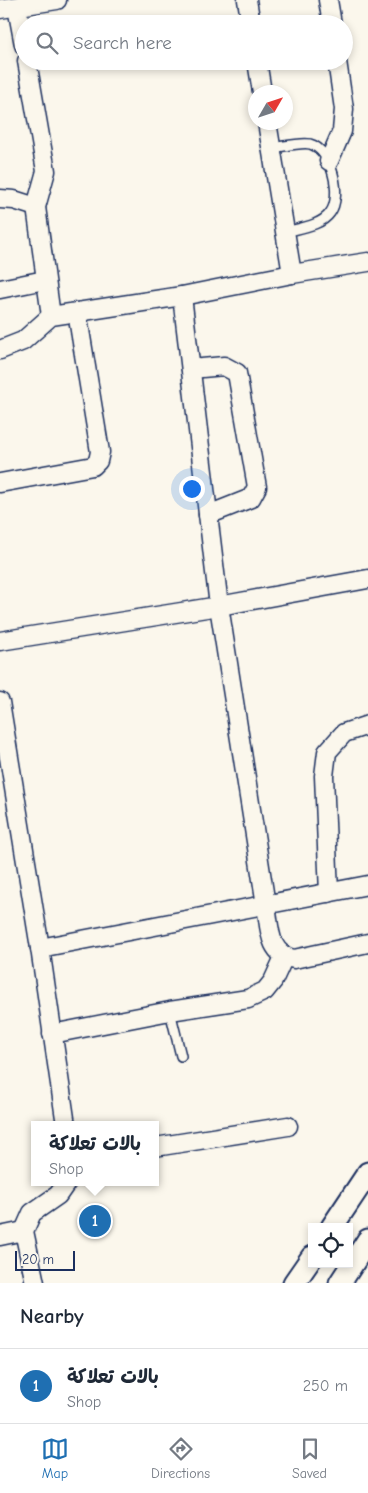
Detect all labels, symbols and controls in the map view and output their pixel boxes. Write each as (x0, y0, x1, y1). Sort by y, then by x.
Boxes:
search box (15, 15, 353, 70)
icon: search (33, 29, 61, 57)
text: Search here (73, 32, 172, 54)
north arrow (248, 85, 293, 130)
your location (179, 476, 205, 502)
popup (31, 1121, 159, 1186)
text: بالات تعلاكة (49, 1133, 141, 1155)
text: Shop (49, 1160, 83, 1178)
pin: 1 (79, 1202, 111, 1240)
map controls (308, 1223, 353, 1268)
button: locate (308, 1223, 353, 1268)
scale bar (15, 1248, 75, 1271)
text: 20 m (22, 1251, 54, 1268)
text: Nearby (20, 1304, 84, 1328)
text: بالات تعلاكة (67, 1366, 159, 1388)
text: 1 (33, 1377, 39, 1395)
text: 250 m (303, 1377, 348, 1395)
text: Shop (67, 1393, 101, 1411)
tab: Map (41, 1435, 69, 1482)
tab: Directions (151, 1435, 210, 1482)
tab: Saved (292, 1435, 327, 1482)

